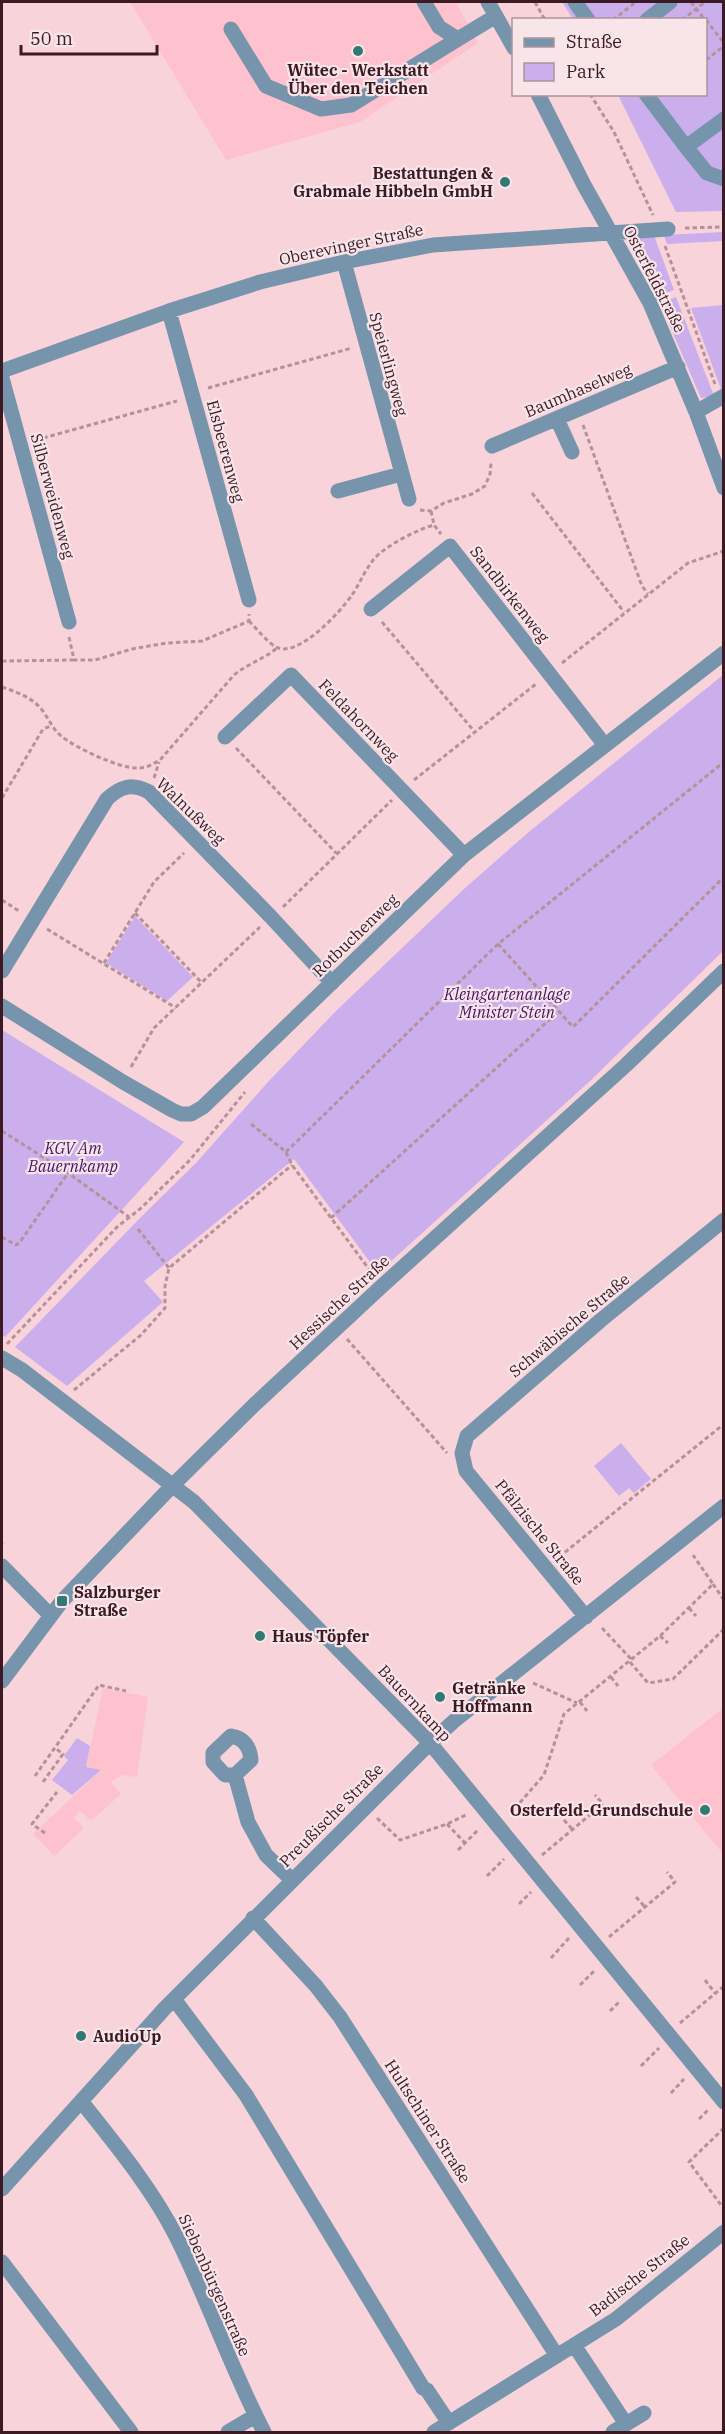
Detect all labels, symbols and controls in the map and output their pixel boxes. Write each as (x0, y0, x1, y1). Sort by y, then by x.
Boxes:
scale bar (21, 18, 158, 56)
legend (512, 18, 707, 96)
text: 50 m (30, 27, 73, 50)
text: Straße (566, 30, 622, 53)
marker: Wütec - Werkstatt Über den Teichen (351, 44, 365, 58)
place label: Wütec - Werkstatt Über den Teichen (287, 60, 429, 98)
text: Park (566, 60, 606, 83)
place label: Bestattungen & Grabmale Hibbeln GmbH (293, 163, 493, 201)
marker: Bestattungen & Grabmale Hibbeln GmbH (498, 175, 512, 189)
street label: Oberevinger Straße (277, 219, 425, 269)
street label: Osterfeldstraße (619, 222, 691, 336)
street label: Speierlingweg (365, 310, 413, 419)
street label: Baumhaselweg (522, 358, 635, 421)
street label: Elsbeerenweg (203, 398, 249, 505)
street label: Silberweidenweg (27, 431, 79, 561)
street label: Sandbirkenweg (466, 542, 554, 647)
street label: Feldahornweg (315, 675, 404, 766)
street label: Walnußweg (152, 773, 230, 849)
street label: Rotbuchenweg (308, 889, 402, 981)
park label: Kleingartenanlage Minister Stein (443, 984, 570, 1022)
park label: KGV Am Bauernkamp (27, 1138, 118, 1176)
street label: Hessische Straße (285, 1250, 393, 1354)
street label: Schwäbische Straße (505, 1269, 633, 1381)
street label: Pfälzische Straße (491, 1475, 589, 1589)
place label: Salzburger Straße (74, 1582, 161, 1620)
marker: Salzburger Straße (55, 1594, 69, 1608)
place label: Haus Töpfer (272, 1626, 369, 1646)
marker: Haus Töpfer (253, 1629, 267, 1643)
street label: Bauernkamp (374, 1660, 456, 1746)
place label: Getränke Hoffmann (452, 1678, 533, 1716)
marker: Getränke Hoffmann (433, 1690, 447, 1704)
street label: Preußische Straße (275, 1759, 387, 1871)
place label: Osterfeld-Grundschule (510, 1800, 693, 1820)
marker: Osterfeld-Grundschule (698, 1803, 712, 1817)
place label: AudioUp (93, 2026, 161, 2046)
marker: AudioUp (74, 2029, 88, 2043)
street label: Hultschiner Straße (381, 2055, 475, 2187)
street label: Siebenbürgenstraße (175, 2211, 255, 2359)
street label: Badische Straße (585, 2229, 693, 2321)

